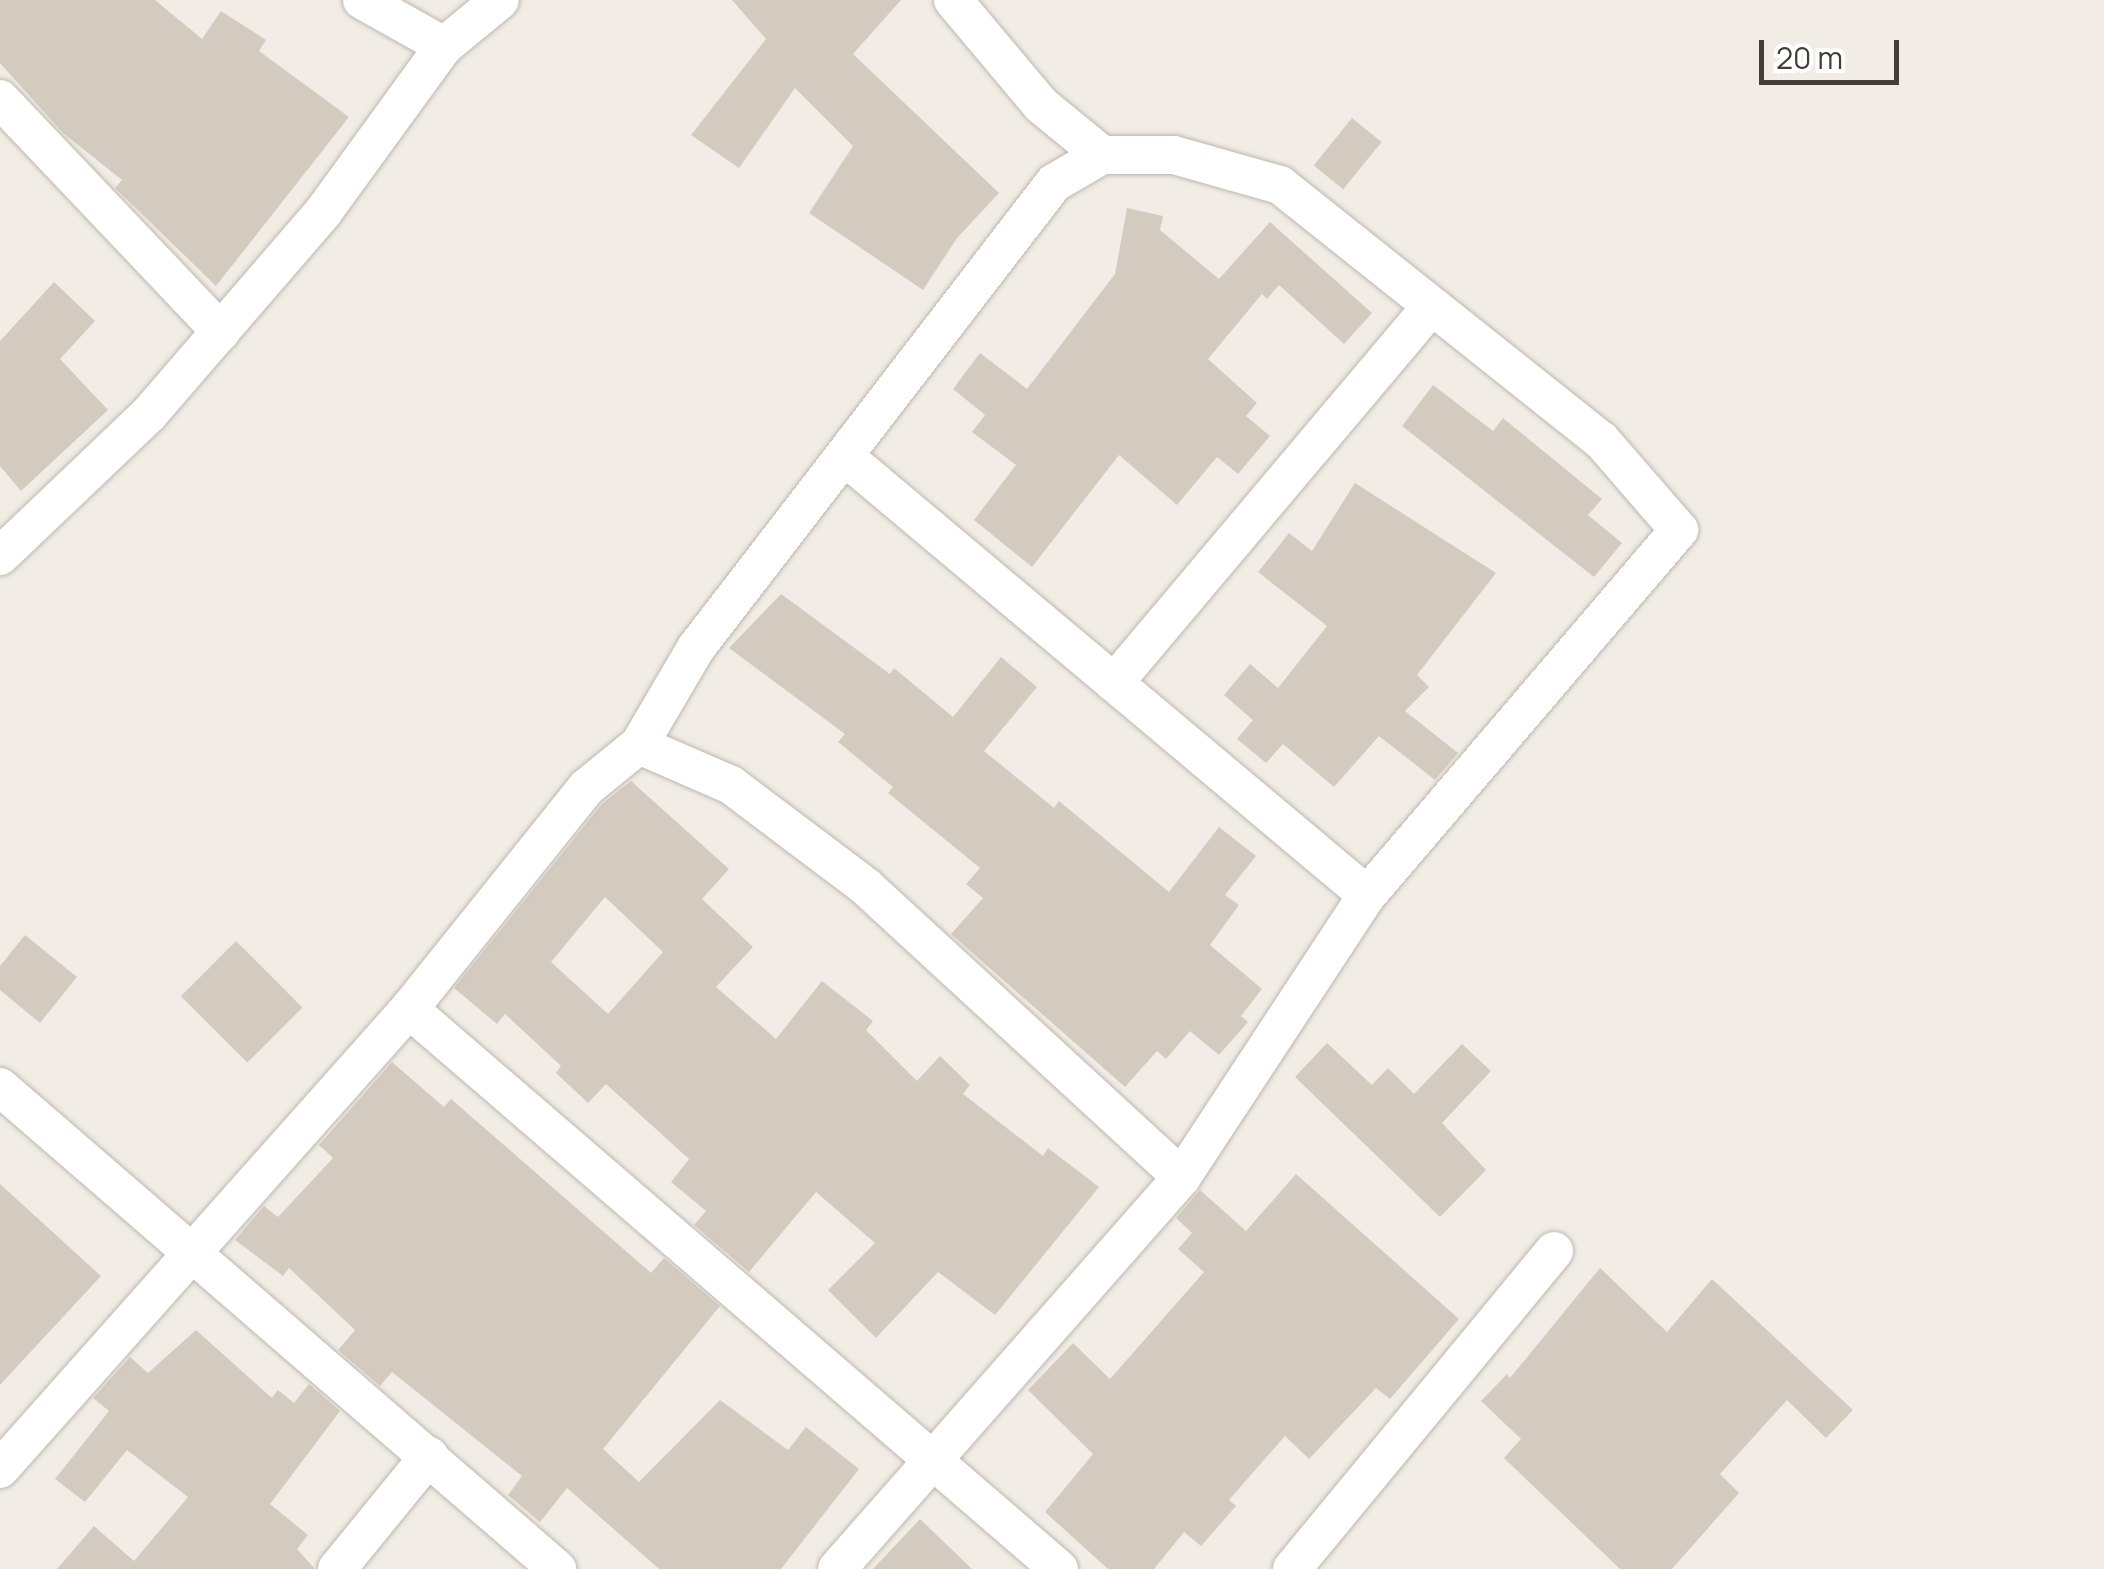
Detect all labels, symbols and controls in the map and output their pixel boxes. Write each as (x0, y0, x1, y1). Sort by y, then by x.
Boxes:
scale bar (1764, 20, 1904, 82)
text: 20 m (1776, 37, 1843, 78)

